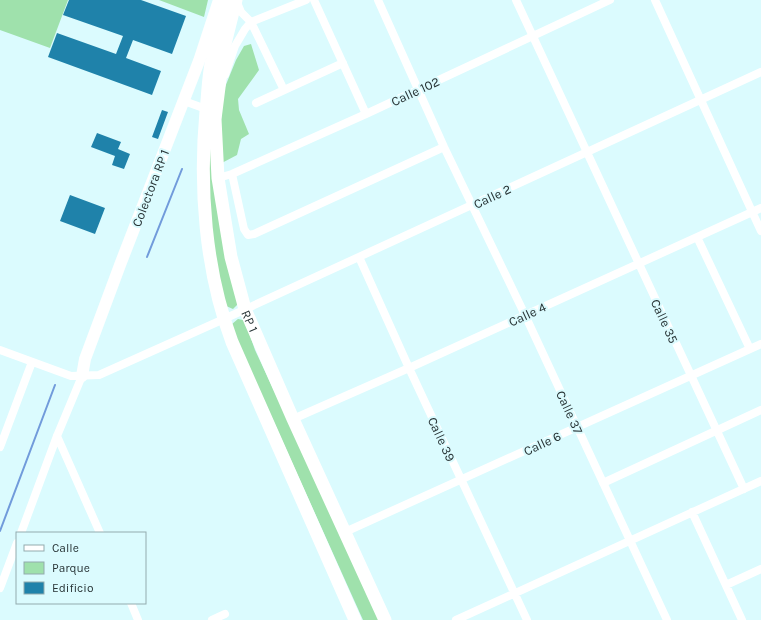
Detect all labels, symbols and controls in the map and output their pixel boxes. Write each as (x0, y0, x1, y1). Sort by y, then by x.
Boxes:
street label: Calle 102 (389, 74, 442, 109)
street label: Colectora RP 1 (129, 147, 172, 229)
street label: Calle 2 (471, 181, 513, 212)
street label: Calle 35 (648, 297, 681, 346)
street label: Calle 4 (506, 299, 548, 330)
street label: RP 1 (238, 308, 261, 334)
street label: Calle 37 (553, 388, 586, 436)
street label: Calle 39 (425, 415, 458, 464)
street label: Calle 6 (521, 428, 563, 459)
legend (16, 532, 146, 604)
text: Calle (52, 541, 79, 555)
text: Parque (52, 561, 90, 575)
text: Edificio (52, 581, 93, 595)

